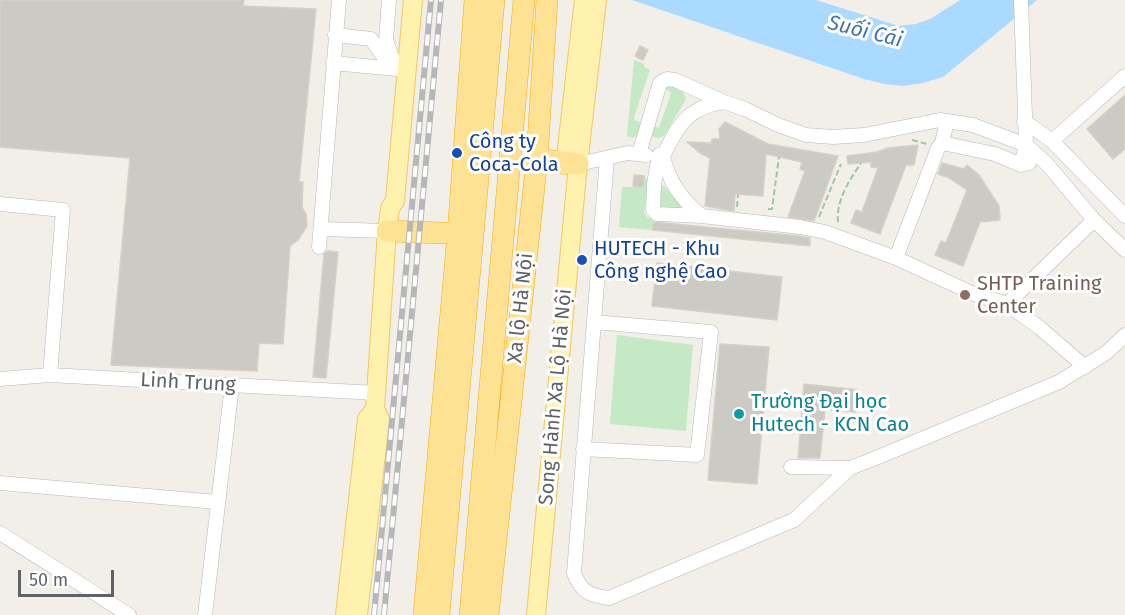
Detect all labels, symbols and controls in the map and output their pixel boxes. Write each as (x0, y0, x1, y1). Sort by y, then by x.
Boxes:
water label: Suối Cái (825, 11, 905, 53)
place label: Công ty Coca-Cola (469, 130, 559, 177)
marker: Công ty Coca-Cola (450, 146, 464, 160)
place label: HUTECH - Khu Công nghệ Cao (594, 237, 727, 284)
street label: Xa lộ Hà Nội (503, 252, 539, 364)
marker: HUTECH - Khu Công nghệ Cao (575, 253, 589, 267)
place label: SHTP Training Center (977, 272, 1102, 319)
street label: Song Hành Xa Lộ Hà Nội (535, 288, 577, 506)
marker: SHTP Training Center (958, 288, 972, 302)
street label: Linh Trung (140, 369, 236, 397)
place label: Trường Đại học Hutech - KCN Cao (751, 390, 909, 437)
marker: Trường Đại học Hutech - KCN Cao (732, 407, 746, 421)
scale bar (21, 558, 117, 596)
text: 50 m (29, 569, 68, 591)

